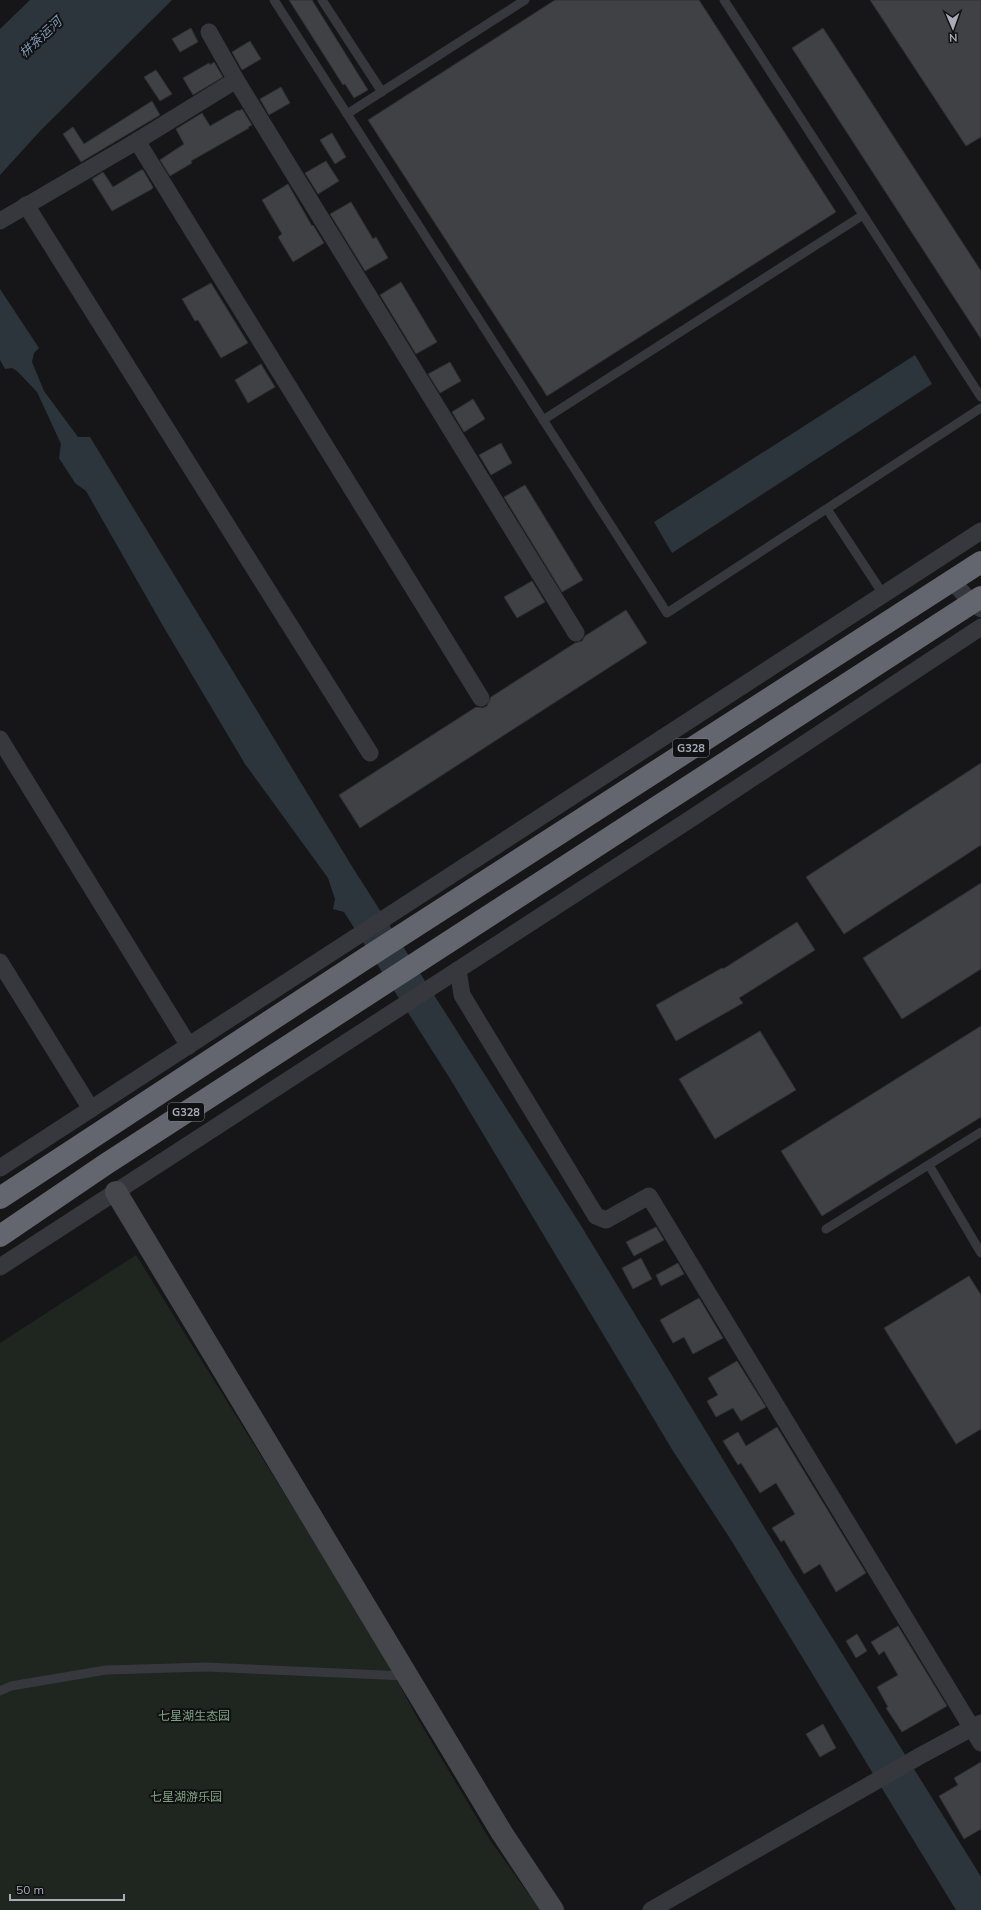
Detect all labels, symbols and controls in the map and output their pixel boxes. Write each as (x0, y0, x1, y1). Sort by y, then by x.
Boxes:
north arrow (933, 8, 973, 48)
water label: 栟茶运河 (16, 11, 67, 61)
text: N (949, 31, 958, 45)
road number: G328 (673, 739, 709, 757)
road number: G328 (168, 1103, 204, 1121)
park label: 七星湖生态园 (158, 1708, 230, 1723)
park label: 七星湖游乐园 (150, 1789, 222, 1804)
scale bar (10, 1876, 124, 1902)
text: 50 m (16, 1882, 44, 1897)

